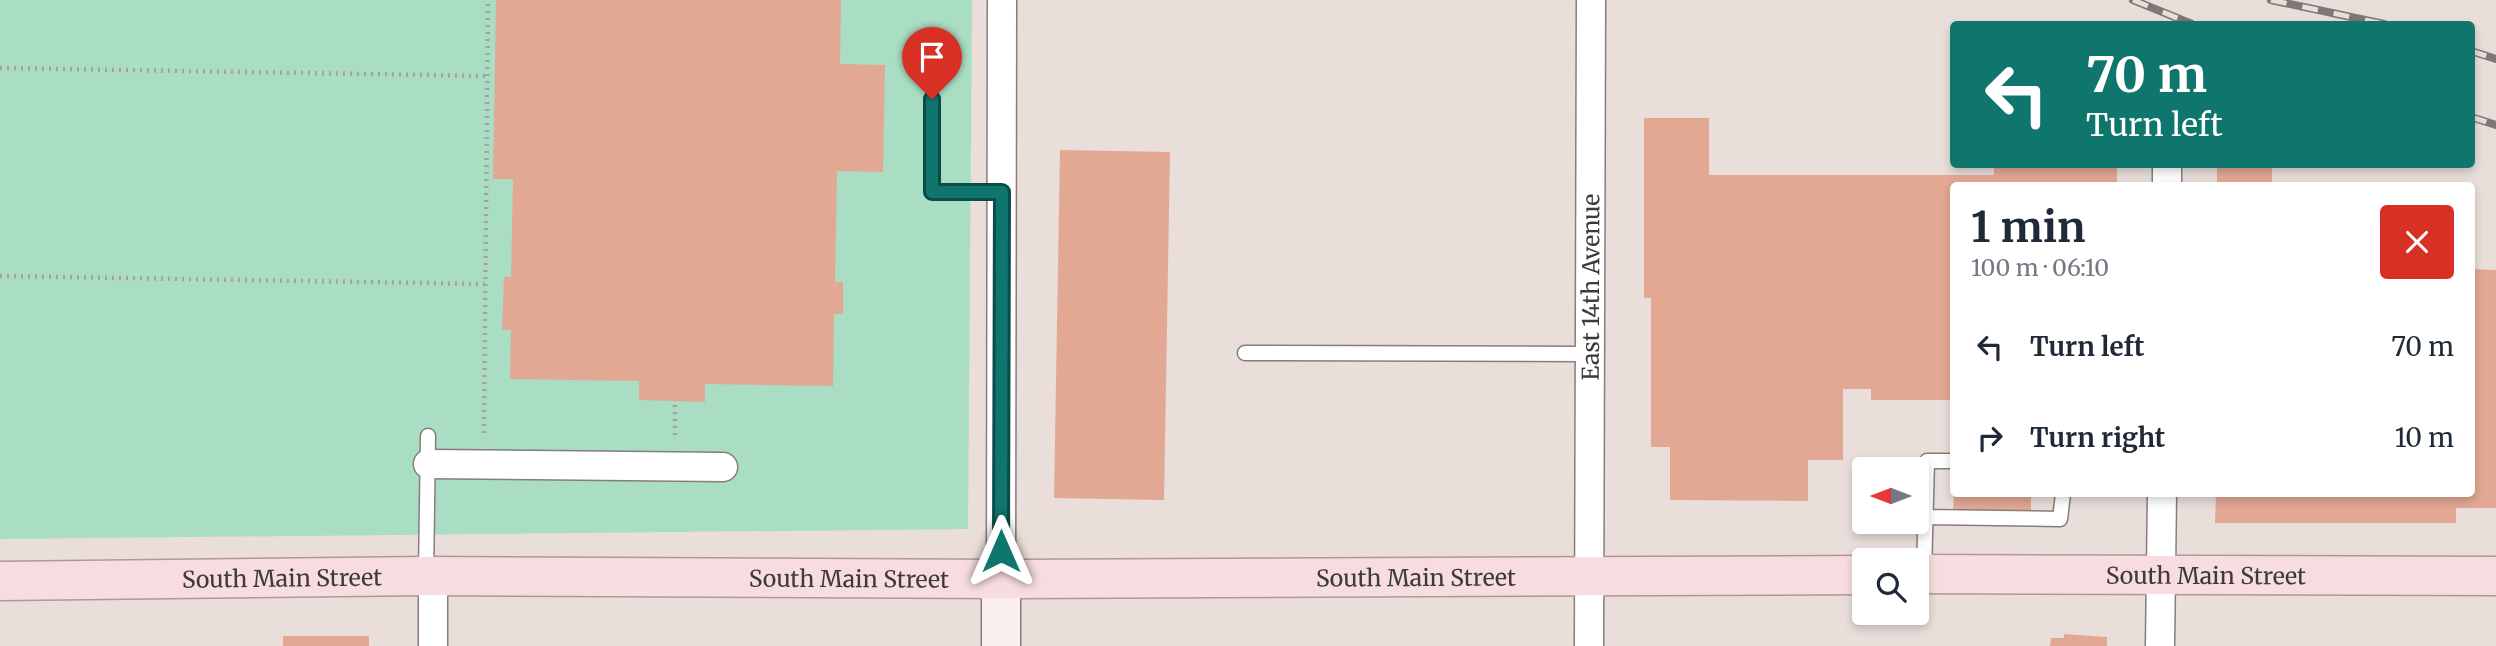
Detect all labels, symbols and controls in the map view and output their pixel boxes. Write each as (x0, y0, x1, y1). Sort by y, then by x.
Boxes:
pin (902, 27, 962, 99)
icon: arrive (913, 38, 951, 76)
text: 70 m (2086, 44, 2207, 105)
icon: left (1971, 49, 2062, 140)
text: Turn left (2086, 105, 2223, 145)
street label: East 14th Avenue (1575, 194, 1605, 380)
text: 1 min (1971, 201, 2085, 253)
button: close (2380, 205, 2454, 279)
text: 100 m · 06:10 (1971, 253, 2109, 282)
icon: left (1971, 328, 2009, 366)
text: Turn left (2030, 330, 2144, 363)
text: 70 m (2391, 330, 2454, 363)
icon: right (1971, 419, 2009, 457)
text: Turn right (2030, 421, 2165, 454)
text: 10 m (2395, 421, 2454, 454)
north arrow (1852, 457, 1928, 534)
map controls (1852, 457, 1929, 625)
position arrow (964, 514, 1038, 588)
button: search (1852, 548, 1929, 625)
street label: South Main Street (2106, 560, 2306, 590)
street label: South Main Street (182, 562, 382, 593)
street label: South Main Street (1316, 562, 1516, 592)
street label: South Main Street (749, 563, 949, 593)

